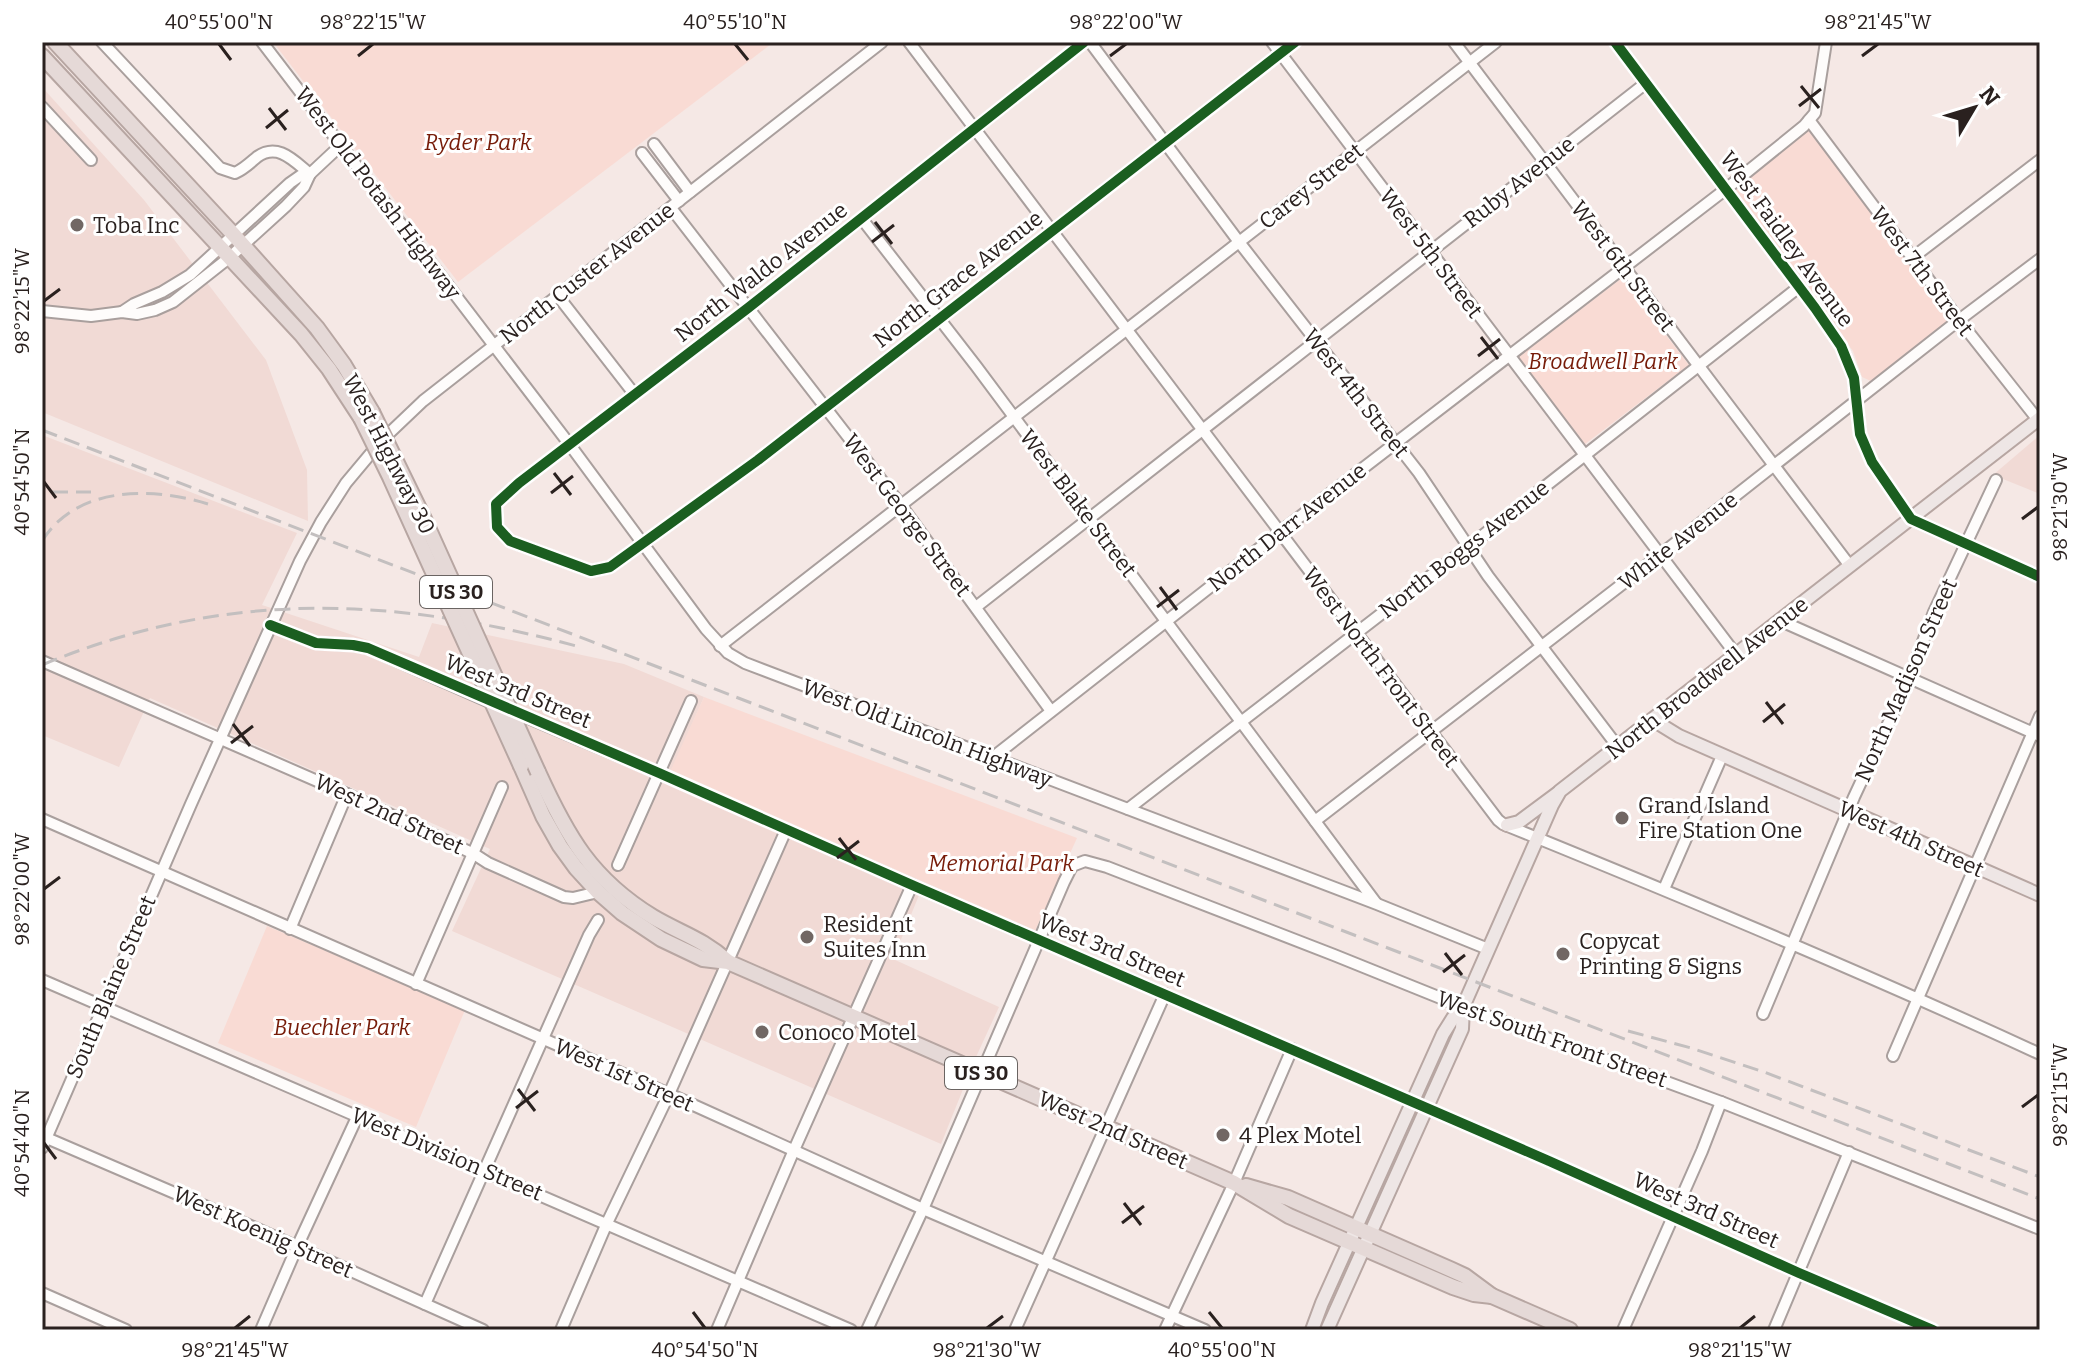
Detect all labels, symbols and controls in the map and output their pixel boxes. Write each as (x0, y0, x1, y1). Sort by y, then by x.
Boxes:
text: 40°55'00"N (165, 10, 273, 34)
text: 98°22'15"W (320, 10, 427, 34)
text: 40°55'10"N (683, 10, 787, 34)
text: 98°22'00"W (1070, 10, 1183, 34)
text: 98°21'45"W (1825, 10, 1932, 34)
north arrow (1934, 68, 2014, 148)
street label: West Old Potash Highway (289, 81, 467, 305)
text: N (1973, 81, 2005, 111)
park label: Ryder Park (424, 129, 533, 156)
street label: Ruby Avenue (1458, 130, 1580, 234)
street label: Carey Street (1254, 137, 1368, 235)
street label: West Faidley Avenue (1714, 146, 1860, 332)
street label: West 5th Street (1373, 183, 1489, 323)
street label: West 6th Street (1565, 195, 1681, 337)
street label: North Custer Avenue (494, 196, 680, 350)
street label: North Waldo Avenue (669, 196, 853, 348)
street label: West 7th Street (1865, 201, 1979, 341)
street label: North Grace Avenue (868, 205, 1048, 353)
place label: Toba Inc (93, 212, 180, 239)
marker: Toba Inc (68, 216, 86, 234)
text: 98°22'15"W (10, 247, 34, 354)
street label: West 4th Street (1297, 323, 1415, 463)
park label: Broadwell Park (1528, 348, 1679, 375)
street label: West Highway 30 (337, 369, 441, 539)
street label: West Blake Street (1014, 424, 1142, 582)
text: 40°54'50"N (10, 428, 34, 536)
street label: West George Street (837, 428, 977, 602)
text: 98°21'30"W (2048, 452, 2072, 561)
street label: North Darr Avenue (1202, 457, 1372, 597)
street label: North Boggs Avenue (1373, 474, 1555, 624)
street label: White Avenue (1613, 486, 1743, 596)
street label: West North Front Street (1297, 562, 1465, 772)
street label: North Madison Street (1849, 574, 1963, 786)
road number: US 30 (420, 576, 492, 608)
street label: North Broadwell Avenue (1601, 591, 1813, 765)
street label: West 3rd Street (441, 648, 595, 734)
street label: West Old Lincoln Highway (798, 673, 1056, 793)
street label: West 2nd Street (310, 768, 468, 860)
place label: Grand Island Fire Station One (1638, 792, 1802, 844)
street label: West 4th Street (1834, 795, 1988, 883)
marker: Grand Island Fire Station One (1613, 809, 1631, 827)
text: 98°22'00"W (10, 832, 34, 945)
park label: Memorial Park (928, 850, 1075, 877)
street label: South Blaine Street (60, 891, 162, 1082)
street label: West 3rd Street (1035, 907, 1189, 993)
place label: Resident Suites Inn (823, 911, 926, 963)
marker: Resident Suites Inn (798, 928, 816, 946)
place label: Copycat Printing & Signs (1579, 928, 1742, 980)
marker: Copycat Printing & Signs (1554, 945, 1572, 963)
street label: West South Front Street (1433, 985, 1671, 1093)
park label: Buechler Park (273, 1014, 412, 1041)
place label: Conoco Motel (778, 1019, 917, 1046)
marker: Conoco Motel (753, 1023, 771, 1041)
street label: West 1st Street (550, 1032, 698, 1118)
text: 98°21'15"W (2048, 1043, 2072, 1147)
road number: US 30 (945, 1057, 1017, 1089)
street label: West 2nd Street (1034, 1085, 1192, 1175)
text: 40°54'40"N (10, 1089, 34, 1197)
street label: West Division Street (347, 1101, 547, 1207)
place label: 4 Plex Motel (1239, 1122, 1361, 1149)
marker: 4 Plex Motel (1214, 1126, 1232, 1144)
street label: West 3rd Street (1629, 1166, 1783, 1254)
street label: West Koenig Street (169, 1180, 357, 1284)
text: 98°21'45"W (182, 1338, 289, 1362)
text: 40°54'50"N (651, 1338, 759, 1362)
text: 98°21'30"W (933, 1338, 1042, 1362)
text: 40°55'00"N (1168, 1338, 1276, 1362)
text: 98°21'15"W (1688, 1338, 1792, 1362)

